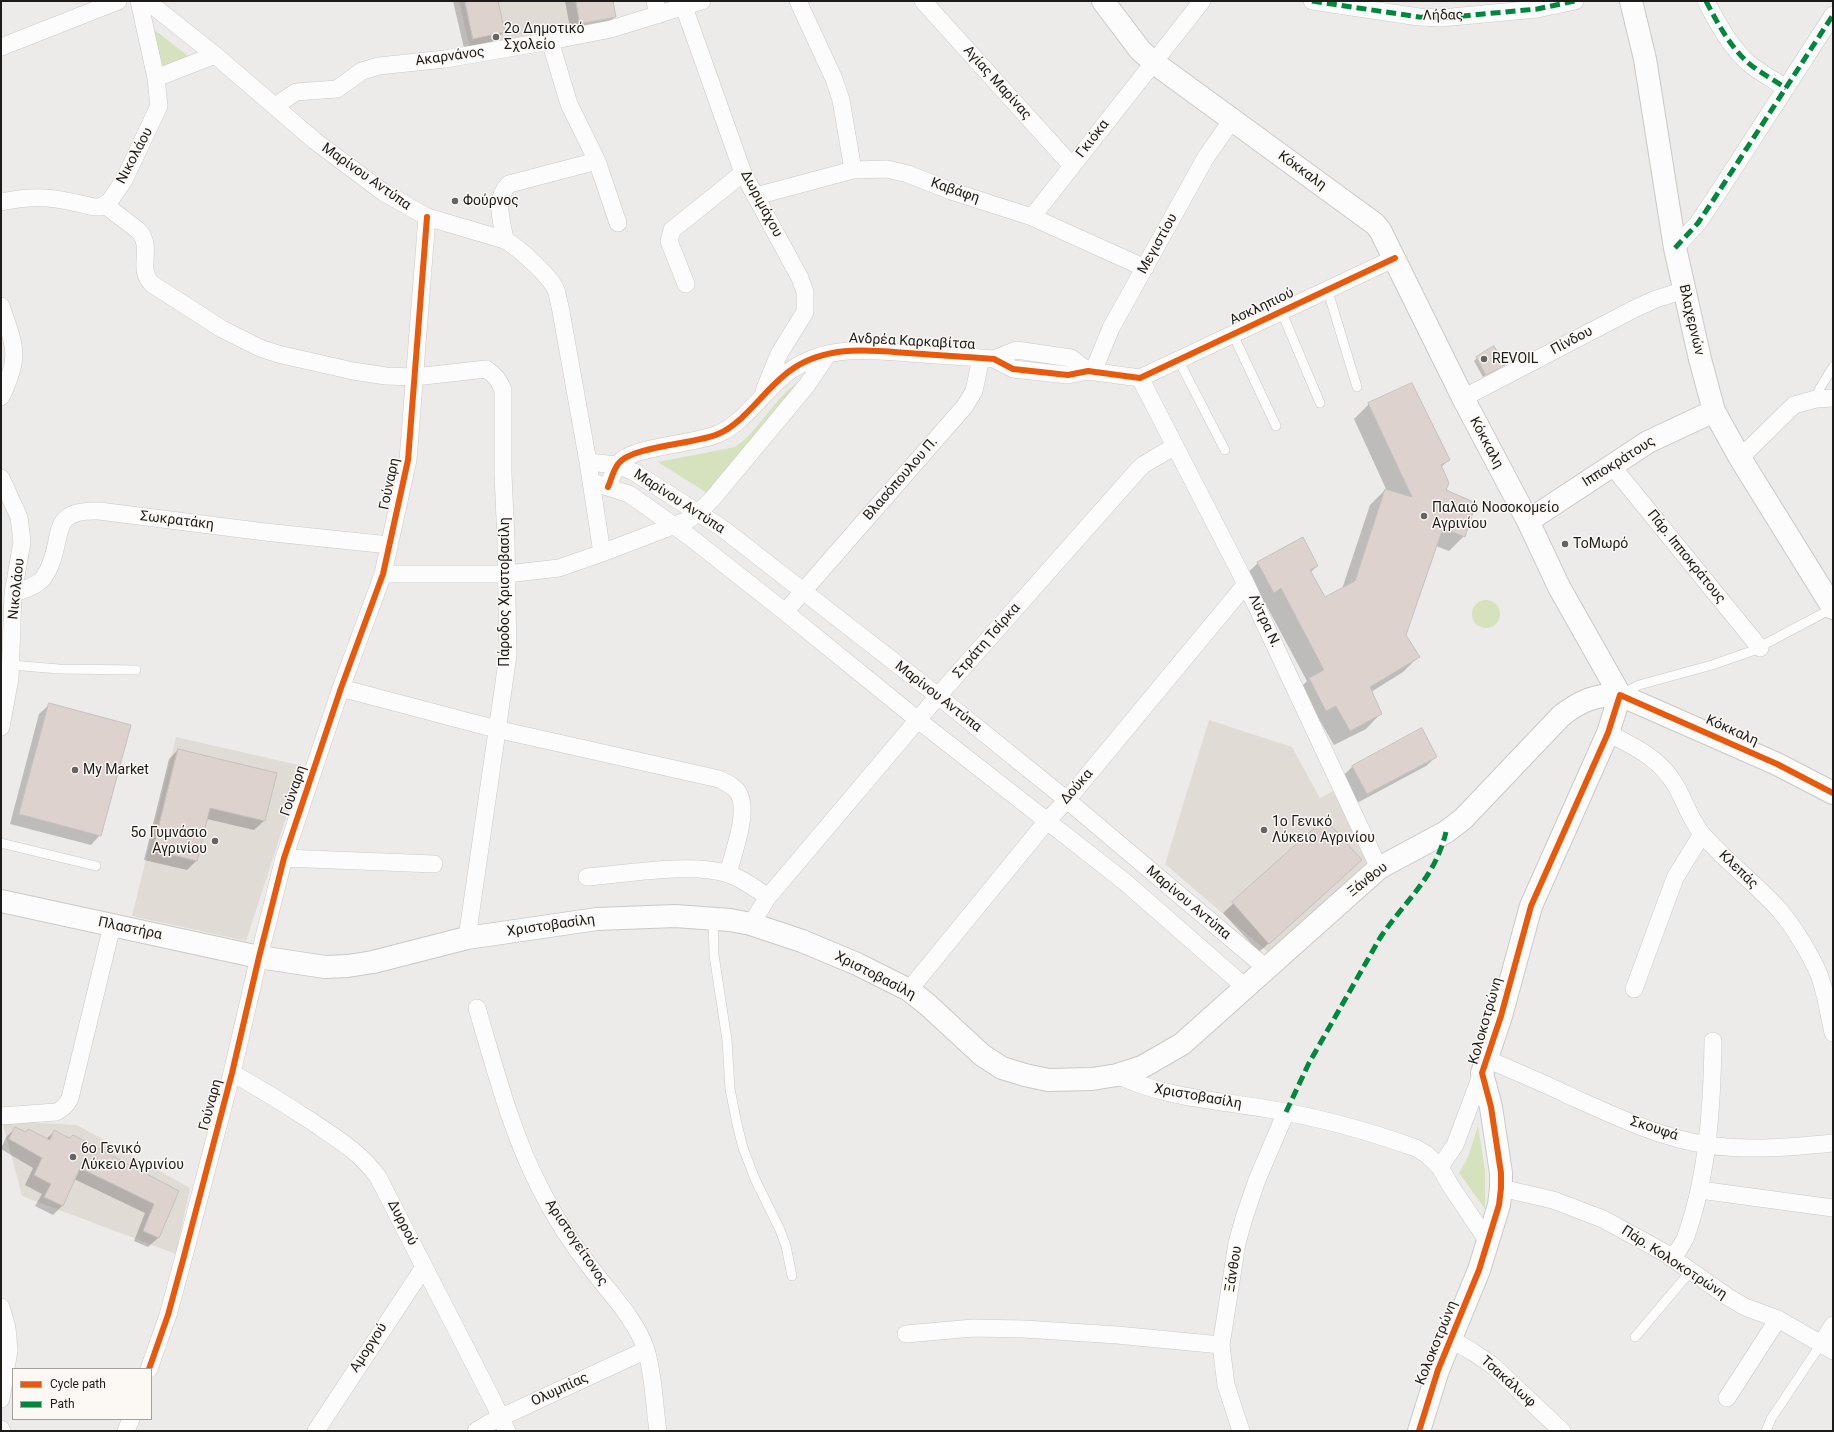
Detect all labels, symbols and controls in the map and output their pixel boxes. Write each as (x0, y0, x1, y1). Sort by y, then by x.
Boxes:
street label: Λήδας (1423, 7, 1463, 25)
place label: 2ο Δημοτικό Σχολείο (504, 21, 585, 54)
marker: 2ο Δημοτικό Σχολείο (491, 32, 501, 42)
street label: Αγίας Μαρίνας (959, 42, 1035, 124)
street label: Ακαρνάνος (414, 44, 486, 70)
street label: Γκιόκα (1073, 117, 1113, 161)
street label: Νικολάου (113, 125, 157, 187)
street label: Μαρίνου Αντύπα (318, 140, 414, 214)
street label: Κόκκαλη (1274, 148, 1330, 194)
street label: Δωριμάχου (736, 168, 786, 240)
street label: Καβάφη (928, 175, 982, 207)
place label: Φούρνος (463, 193, 519, 209)
marker: Φούρνος (450, 196, 460, 206)
street label: Μεγιστίου (1134, 211, 1182, 277)
street label: Βλαχερνών (1675, 283, 1707, 357)
street label: Ασκληπιού (1227, 285, 1297, 329)
street label: Πίνδου (1548, 323, 1596, 359)
street label: Ανδρέα Καρκαβίτσα (848, 330, 976, 354)
place label: REVOIL (1492, 351, 1538, 367)
marker: REVOIL (1479, 354, 1489, 364)
street label: Κόκκαλη (1465, 414, 1507, 472)
street label: Ιπποκράτους (1580, 433, 1658, 491)
street label: Βλασόπουλου Π. (860, 434, 942, 524)
street label: Γούναρη (376, 457, 404, 511)
street label: Μαρίνου Αντύπα (630, 466, 728, 538)
place label: Παλαιό Νοσοκομείο Αγρινίου (1432, 500, 1559, 532)
street label: Πάρ. Ιπποκράτους (1643, 507, 1729, 607)
street label: Σωκρατάκη (139, 508, 215, 534)
marker: Παλαιό Νοσοκομείο Αγρινίου (1419, 511, 1429, 521)
street label: Πάροδος Χριστοβασίλη (497, 517, 513, 667)
place label: ΤοΜωρό (1573, 536, 1628, 552)
marker: ΤοΜωρό (1560, 539, 1570, 549)
street label: Νικολάου (5, 557, 29, 621)
street label: Λύτρα Ν. (1244, 592, 1284, 650)
street label: Στράτη Τσίρκα (950, 600, 1024, 682)
street label: Μαρίνου Αντύπα (891, 658, 985, 736)
street label: Κόκκαλη (1703, 712, 1761, 750)
place label: My Market (83, 762, 149, 778)
street label: Γούναρη (277, 763, 311, 819)
marker: My Market (70, 765, 80, 775)
street label: Δούκα (1057, 766, 1097, 808)
place label: 1ο Γενικό Λύκειο Αγρινίου (1272, 814, 1375, 846)
place label: 5ο Γυμνάσιο Αγρινίου (130, 825, 207, 858)
marker: 1ο Γενικό Λύκειο Αγρινίου (1259, 825, 1269, 835)
marker: 5ο Γυμνάσιο Αγρινίου (210, 836, 220, 846)
street label: Κλεπάς (1715, 847, 1761, 893)
street label: Ξάνθου (1345, 859, 1391, 901)
street label: Μαρίνου Αντύπα (1142, 863, 1234, 943)
street label: Χριστοβασίλη (506, 912, 596, 940)
street label: Πλαστήρα (97, 914, 163, 944)
street label: Χριστοβασίλη (832, 948, 918, 1004)
street label: Κολοκοτρώνη (1466, 976, 1506, 1066)
street label: Γούναρη (196, 1077, 226, 1133)
street label: Χριστοβασίλη (1153, 1081, 1243, 1113)
street label: Σκουφά (1628, 1113, 1680, 1145)
place label: 6ο Γενικό Λύκειο Αγρινίου (81, 1141, 184, 1174)
marker: 6ο Γενικό Λύκειο Αγρινίου (68, 1152, 78, 1162)
street label: Αριστογείτονος (541, 1196, 611, 1290)
street label: Δυρρού (383, 1197, 421, 1249)
street label: Πάρ. Κολοκοτρώνη (1618, 1223, 1730, 1303)
street label: Ξάνθου (1222, 1245, 1246, 1293)
street label: Κολοκοτρώνη (1412, 1298, 1462, 1388)
street label: Αμοργού (347, 1320, 391, 1376)
street label: Τσακάλωφ (1477, 1353, 1539, 1411)
legend (12, 1368, 152, 1420)
street label: Ολυμπίας (529, 1369, 591, 1411)
text: Cycle path (50, 1377, 106, 1391)
text: Path (50, 1397, 75, 1411)

